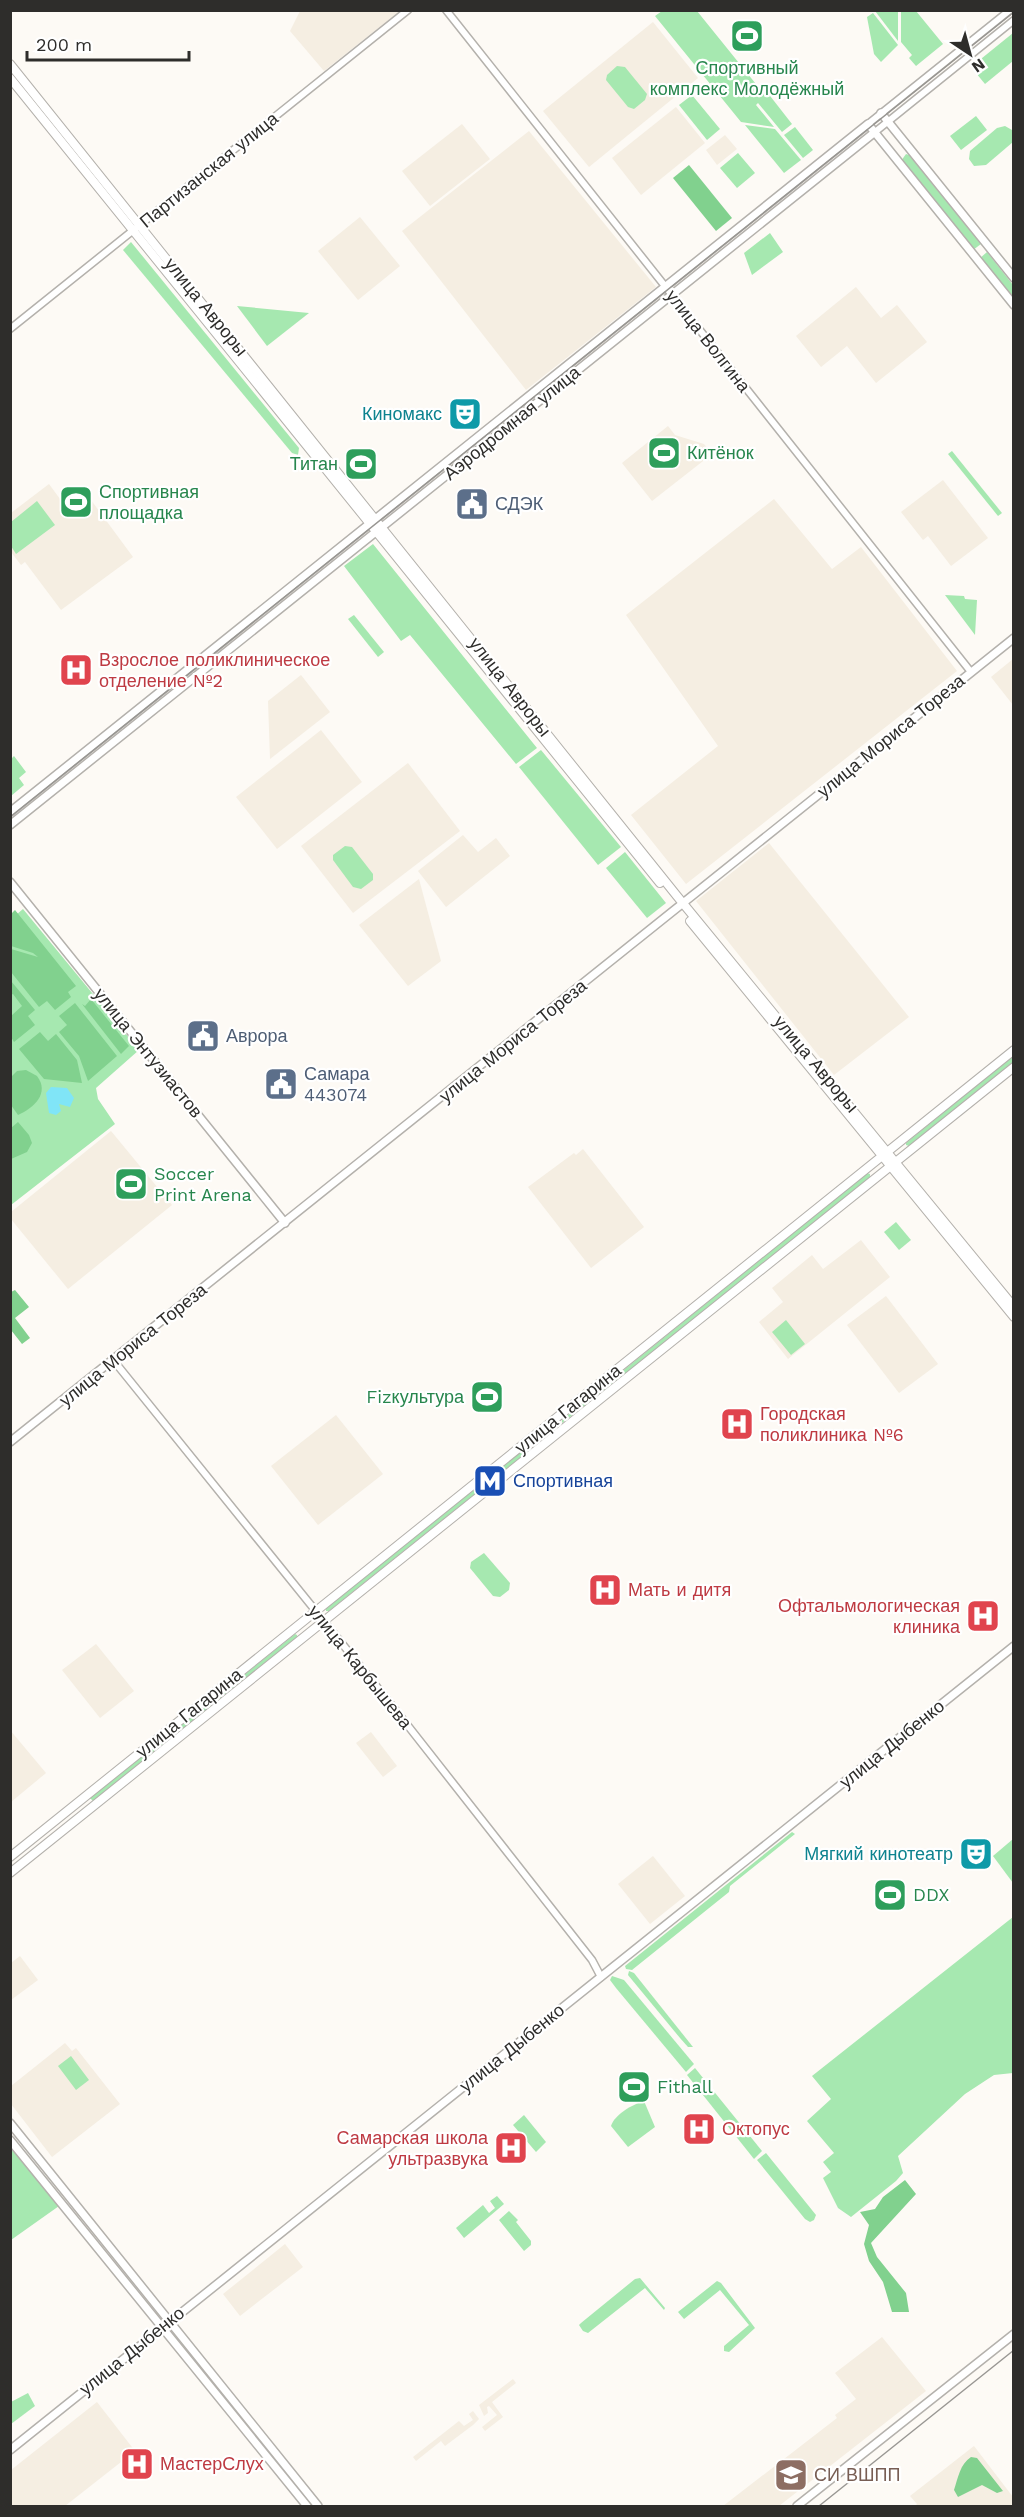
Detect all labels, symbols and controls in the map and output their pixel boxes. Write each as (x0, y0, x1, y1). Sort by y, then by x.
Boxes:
sports icon: Спортивный комплекс Молодёжный (729, 18, 765, 54)
scale bar (27, 24, 189, 62)
north arrow (940, 24, 1000, 84)
text: 200 m (36, 34, 92, 55)
text: N (968, 55, 989, 77)
place label: Спортивный комплекс Молодёжный (650, 57, 844, 99)
street label: Партизанская улица (135, 107, 283, 232)
street label: улица Авроры (160, 253, 252, 360)
street label: улица Волгина (662, 285, 756, 397)
street label: Аэродромная улица (439, 361, 585, 484)
theatre icon: Киномакс (447, 396, 483, 432)
place label: Киномакс (362, 403, 442, 424)
sports icon: Китёнок (646, 435, 682, 471)
place label: Китёнок (687, 442, 754, 463)
sports icon: Титан (343, 446, 379, 482)
place label: Титан (290, 453, 338, 474)
place label: Спортивная площадка (99, 481, 199, 523)
sports icon: Спортивная площадка (58, 484, 94, 520)
public building icon: СДЭК (454, 486, 490, 522)
place label: СДЭК (495, 493, 544, 514)
street label: улица Авроры (465, 633, 556, 741)
place label: Взрослое поликлиническое отделение №2 (99, 649, 330, 691)
hospital icon: Взрослое поликлиническое отделение №2 (58, 652, 94, 688)
street label: улица Мориса Тореза (813, 669, 969, 802)
street label: улица Мориса Тореза (435, 974, 591, 1107)
street label: улица Энтузиастов (90, 984, 207, 1122)
street label: улица Авроры (770, 1011, 863, 1116)
public building icon: Аврора (185, 1018, 221, 1054)
place label: Аврора (226, 1025, 289, 1046)
place label: Самара 443074 (304, 1063, 371, 1105)
public building icon: Самара 443074 (263, 1066, 299, 1102)
place label: Soccer Print Arena (154, 1163, 252, 1205)
sports icon: Soccer Print Arena (113, 1166, 149, 1202)
street label: улица Мориса Тореза (55, 1278, 211, 1411)
street label: улица Гагарина (510, 1359, 626, 1458)
sports icon: Fizкультура (469, 1379, 505, 1415)
place label: Fizкультура (366, 1386, 465, 1407)
place label: Городская поликлиника №6 (760, 1403, 904, 1445)
hospital icon: Городская поликлиника №6 (719, 1406, 755, 1442)
metro station icon: Спортивная (472, 1463, 508, 1499)
place label: Спортивная (513, 1470, 613, 1491)
hospital icon: Мать и дитя (587, 1572, 623, 1608)
place label: Мать и дитя (628, 1579, 731, 1600)
place label: Офтальмологическая клиника (778, 1595, 961, 1637)
hospital icon: Офтальмологическая клиника (965, 1598, 1001, 1634)
street label: улица Карбышева (304, 1601, 417, 1734)
street label: улица Гагарина (131, 1663, 247, 1762)
street label: улица Дыбенко (835, 1695, 948, 1792)
theatre icon: Мягкий кинотеатр (958, 1836, 994, 1872)
place label: Мягкий кинотеатр (804, 1843, 953, 1864)
sports icon: DDX (872, 1877, 908, 1913)
place label: DDX (913, 1884, 950, 1905)
street label: улица Дыбенко (455, 1999, 568, 2096)
sports icon: Fithall (616, 2069, 652, 2105)
place label: Fithall (657, 2076, 713, 2097)
hospital icon: Октопус (681, 2111, 717, 2147)
place label: Октопус (722, 2118, 790, 2139)
place label: Самарская школа ультразвука (337, 2127, 489, 2169)
hospital icon: Самарская школа ультразвука (493, 2130, 529, 2166)
street label: улица Дыбенко (75, 2302, 188, 2399)
hospital icon: МастерСлух (119, 2446, 155, 2482)
place label: МастерСлух (160, 2453, 264, 2474)
school or university icon: СИ ВШПП (773, 2457, 809, 2493)
place label: СИ ВШПП (814, 2464, 900, 2485)

